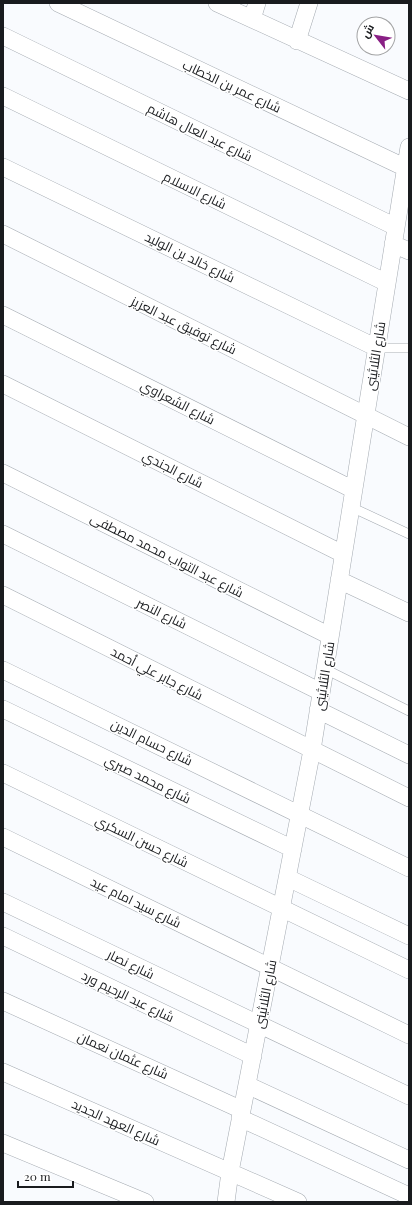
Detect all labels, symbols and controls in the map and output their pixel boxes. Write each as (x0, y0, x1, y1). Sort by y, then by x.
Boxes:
north arrow (356, 16, 396, 56)
text: ش (357, 21, 377, 41)
street label: شارع عمر بن الخطاب (180, 55, 284, 117)
street label: شارع عبد العال هاشم (144, 99, 255, 166)
street label: شارع الاسلام (160, 167, 229, 214)
street label: شارع خالد بن الوليد (142, 227, 238, 287)
street label: شارع توفيق عبد العزيز (127, 291, 240, 358)
street label: شارع الثلاثينى (361, 320, 389, 392)
street label: شارع الشعراوي (137, 376, 218, 430)
street label: شارع الجندي (139, 446, 206, 494)
street label: شارع عبد التواب محمد مصطفى (87, 508, 247, 602)
street label: شارع النصر (133, 593, 190, 633)
street label: شارع الثلاثينى (310, 640, 338, 712)
street label: شارع جابر علي أحمد (107, 642, 206, 706)
street label: شارع حسام الدين (108, 714, 196, 770)
street label: شارع محمد صبري (101, 750, 194, 809)
street label: شارع حسن السكري (92, 811, 191, 873)
street label: شارع سيد امام عيد (87, 872, 184, 933)
street label: شارع نصار (104, 944, 158, 983)
street label: شارع الثلاثينى (250, 958, 280, 1030)
street label: شارع عبد الرحيم ورد (78, 966, 177, 1027)
street label: شارع عثمان نعمان (75, 1027, 171, 1083)
street label: شارع العهد الجديد (69, 1094, 163, 1150)
scale bar (18, 1163, 73, 1189)
text: 20 m (24, 1168, 51, 1184)

